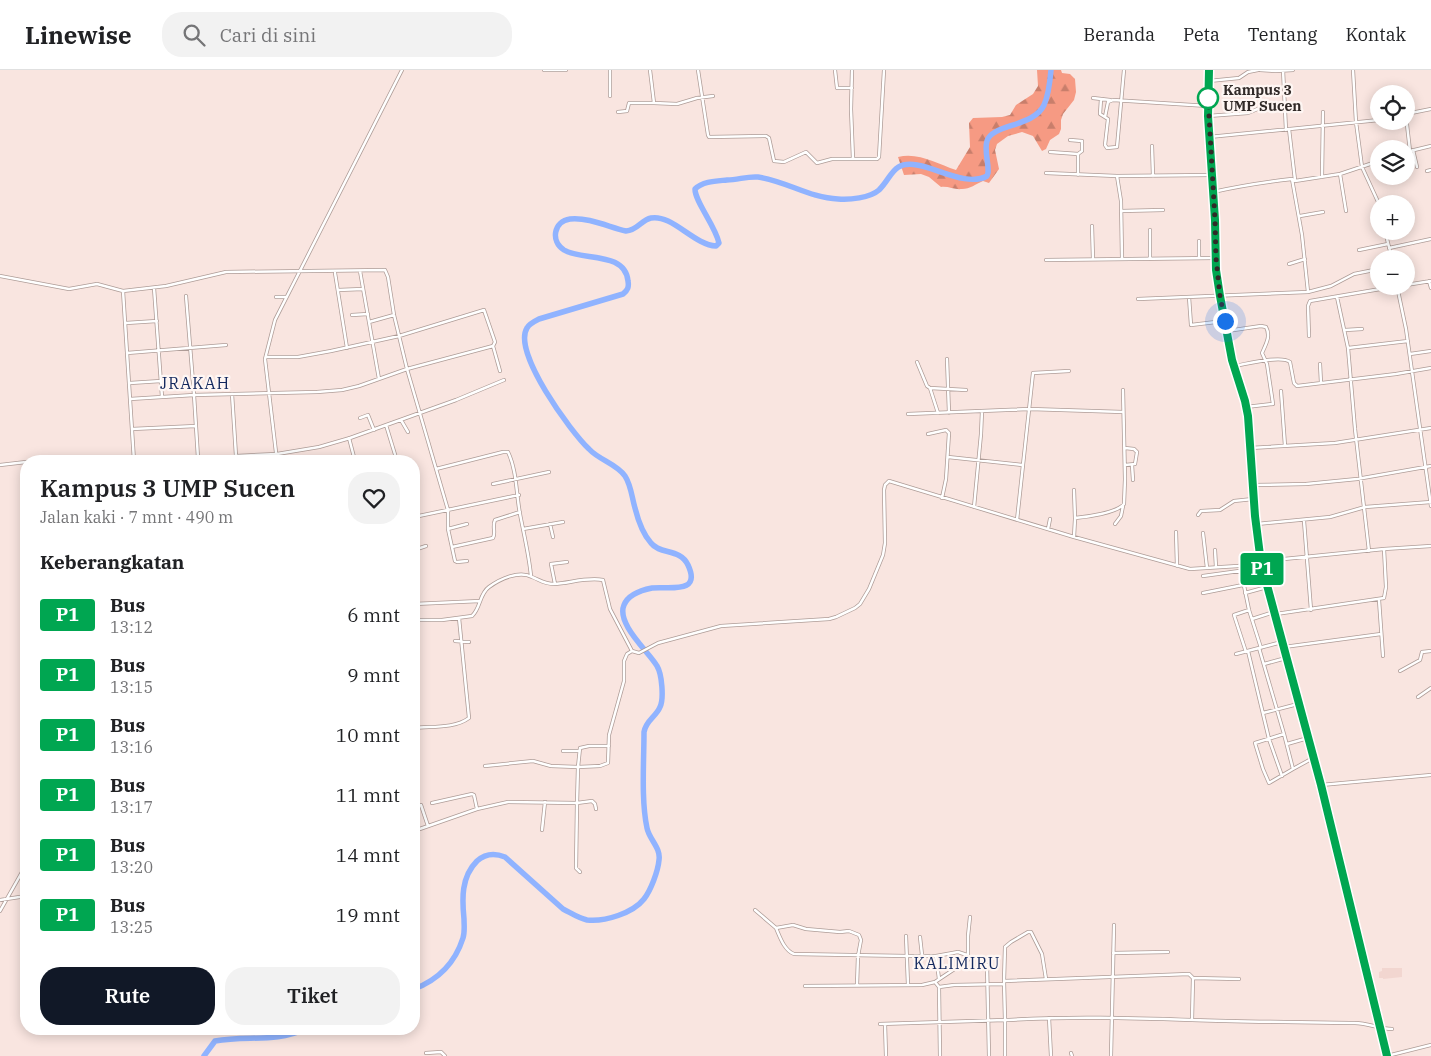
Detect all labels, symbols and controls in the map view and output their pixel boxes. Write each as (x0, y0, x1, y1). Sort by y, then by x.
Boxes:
search box (162, 12, 512, 57)
text: Linewise (25, 19, 132, 51)
icon: search (180, 21, 208, 49)
text: Cari di sini (220, 23, 316, 47)
text: Beranda (1083, 23, 1155, 46)
text: Peta (1183, 23, 1220, 46)
text: Tentang (1248, 23, 1317, 46)
text: Kontak (1345, 23, 1406, 46)
place label: Kampus 3 UMP Sucen (1223, 81, 1302, 115)
map controls (1370, 85, 1415, 295)
button: locate (1370, 85, 1415, 130)
marker: Kampus 3 UMP Sucen (1197, 87, 1219, 109)
button: layers (1370, 140, 1415, 185)
button: + (1370, 195, 1415, 240)
button: − (1370, 250, 1415, 295)
your location (1213, 309, 1238, 334)
district label: JRAKAH (160, 373, 230, 393)
text: Kampus 3 UMP Sucen (40, 472, 295, 504)
button: heart (348, 472, 400, 524)
text: Jalan kaki · 7 mnt · 490 m (40, 507, 233, 527)
text: Keberangkatan (40, 550, 184, 574)
line badge: P1 (1240, 553, 1284, 585)
text: P1 (1250, 557, 1274, 580)
text: Bus (110, 593, 145, 617)
text: P1 (56, 603, 79, 626)
text: 6 mnt (347, 603, 400, 627)
text: 13:12 (110, 617, 153, 637)
text: Bus (110, 653, 145, 677)
text: P1 (56, 663, 79, 686)
text: 9 mnt (347, 663, 400, 687)
text: 13:15 (110, 677, 153, 697)
text: Bus (110, 713, 145, 737)
text: P1 (56, 723, 79, 746)
text: 10 mnt (336, 723, 400, 747)
text: 13:16 (110, 737, 153, 757)
text: Bus (110, 773, 145, 797)
text: P1 (56, 783, 79, 806)
text: 11 mnt (336, 783, 400, 807)
text: 13:17 (110, 797, 153, 817)
text: Bus (110, 833, 145, 857)
text: P1 (56, 843, 79, 866)
text: 14 mnt (336, 843, 400, 867)
text: 13:20 (110, 857, 153, 877)
text: Bus (110, 893, 145, 917)
text: P1 (56, 903, 79, 926)
text: 19 mnt (336, 903, 400, 927)
text: 13:25 (110, 917, 153, 937)
district label: KALIMIRU (913, 953, 1001, 973)
button: Rute (40, 967, 215, 1025)
button: Tiket (225, 967, 400, 1025)

